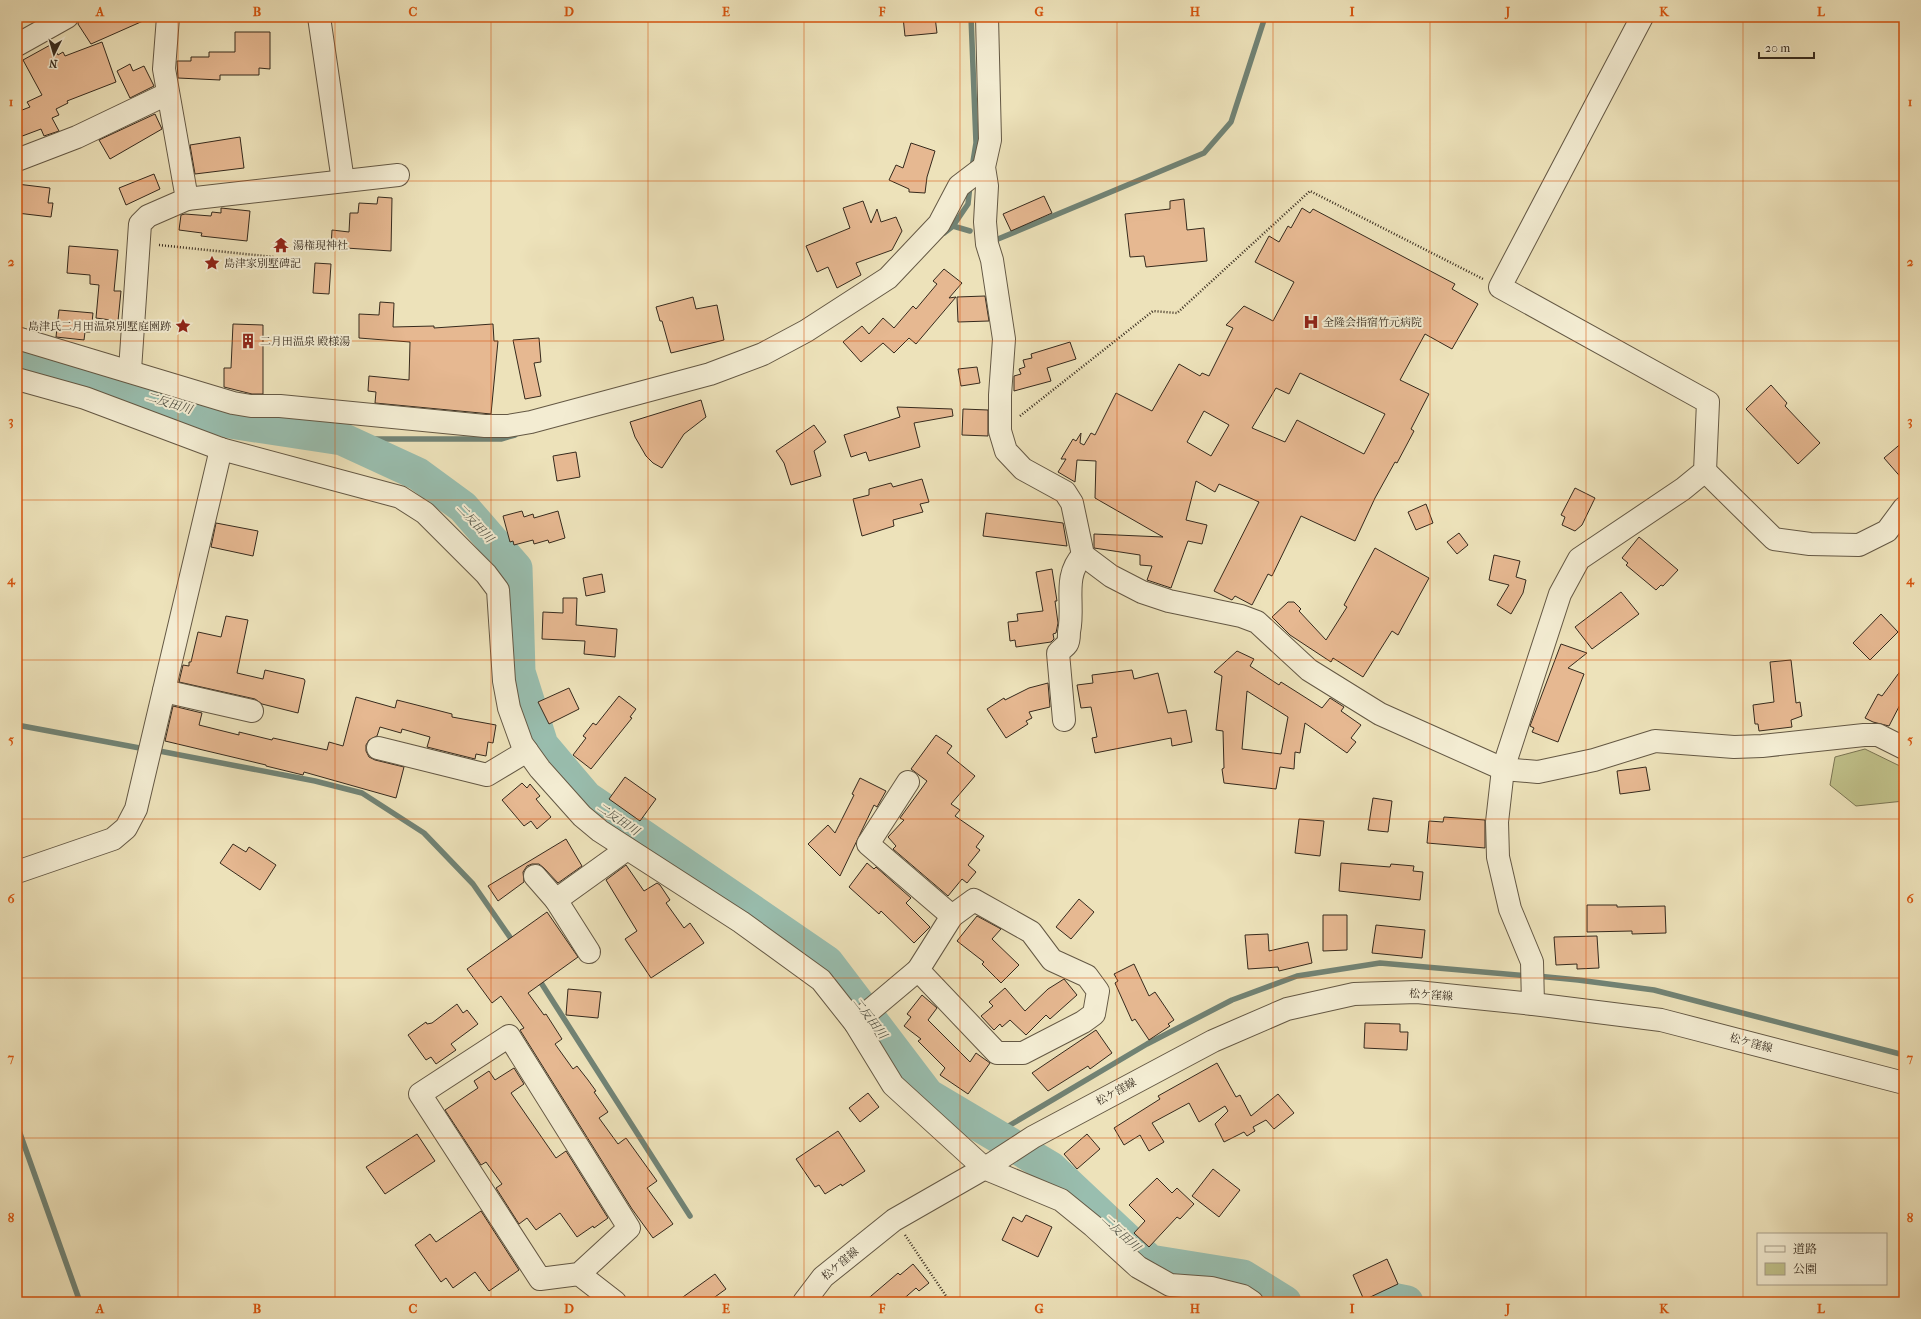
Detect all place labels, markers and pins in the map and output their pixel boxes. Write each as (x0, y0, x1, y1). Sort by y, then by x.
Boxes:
temple icon: 湯権現神社 (272, 236, 290, 254)
place label: 湯権現神社 (293, 239, 348, 252)
place icon: 島津家別墅碑記 (203, 254, 221, 272)
place label: 島津家別墅碑記 (224, 257, 301, 270)
hospital icon: 全隆会指宿竹元病院 (1302, 313, 1320, 331)
place label: 全隆会指宿竹元病院 (1323, 316, 1422, 329)
place icon: 島津氏二月田温泉別墅庭園跡 (174, 317, 192, 335)
place label: 島津氏二月田温泉別墅庭園跡 (28, 320, 171, 333)
building icon: 二月田温泉 殿様湯 (239, 332, 257, 350)
place label: 二月田温泉 殿様湯 (260, 335, 350, 348)

